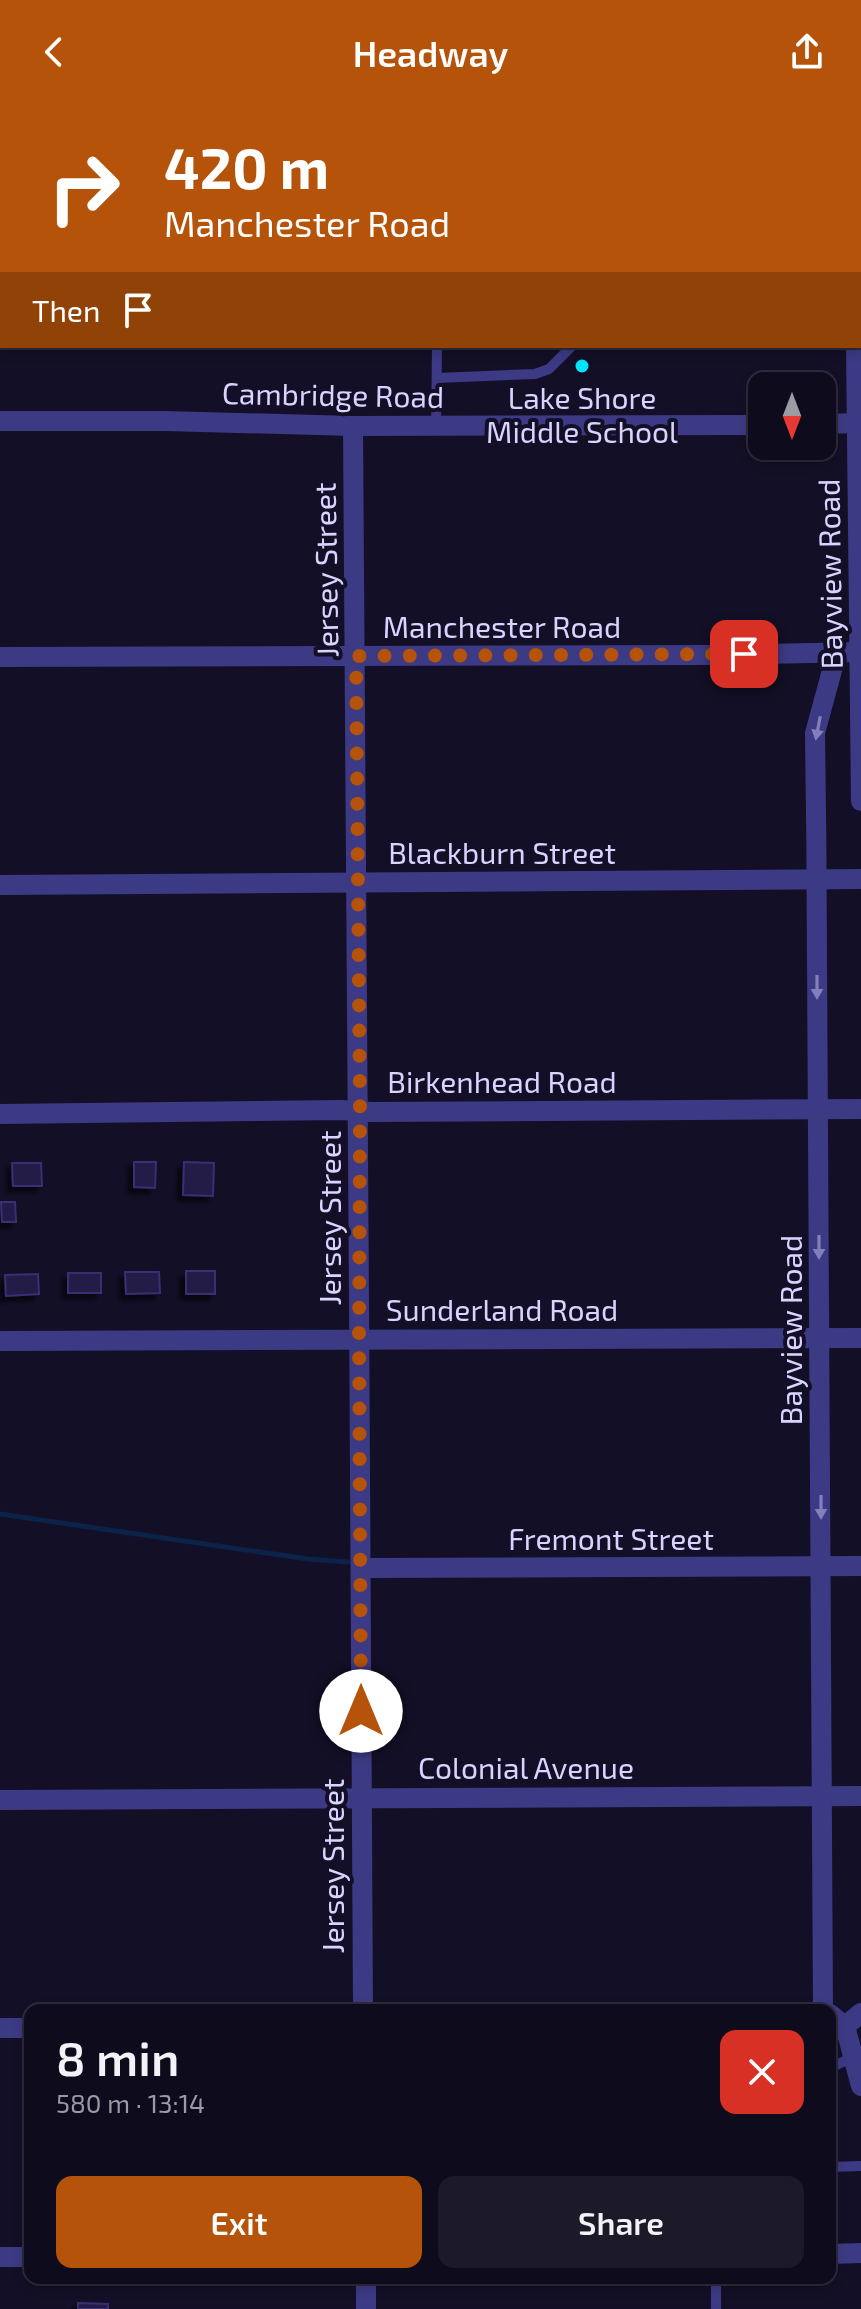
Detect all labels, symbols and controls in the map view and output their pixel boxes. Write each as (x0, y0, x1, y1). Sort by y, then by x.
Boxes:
icon: back (32, 30, 76, 74)
icon: share (785, 30, 829, 74)
text: Headway (353, 31, 508, 74)
text: 420 m (164, 133, 329, 200)
icon: right (32, 136, 136, 240)
text: Manchester Road (164, 201, 450, 244)
icon: arrive (116, 288, 160, 332)
text: Then (32, 292, 100, 328)
marker: Lake Shore Middle School (573, 357, 591, 375)
north arrow (748, 372, 836, 460)
map controls (748, 372, 836, 460)
street label: Cambridge Road (222, 374, 444, 414)
place label: Lake Shore Middle School (486, 379, 678, 449)
street label: Bayview Road (809, 479, 849, 669)
street label: Jersey Street (305, 482, 345, 658)
street label: Manchester Road (383, 608, 621, 644)
pin (710, 620, 778, 688)
icon: arrive (722, 632, 766, 676)
one-way arrow (811, 715, 823, 740)
street label: Blackburn Street (388, 834, 616, 870)
one-way arrow (811, 975, 823, 1000)
street label: Birkenhead Road (387, 1063, 617, 1099)
street label: Jersey Street (311, 1131, 347, 1305)
street label: Bayview Road (772, 1235, 808, 1425)
one-way arrow (813, 1235, 825, 1260)
street label: Sunderland Road (386, 1291, 618, 1327)
one-way arrow (815, 1495, 827, 1520)
street label: Fremont Street (508, 1520, 714, 1556)
position arrow (319, 1669, 403, 1753)
street label: Colonial Avenue (418, 1749, 634, 1785)
street label: Jersey Street (314, 1779, 350, 1953)
text: 8 min (56, 2028, 179, 2086)
button: close (720, 2030, 804, 2114)
text: 580 m · 13:14 (56, 2087, 205, 2118)
button: Exit (56, 2176, 422, 2268)
button: Share (438, 2176, 804, 2268)

